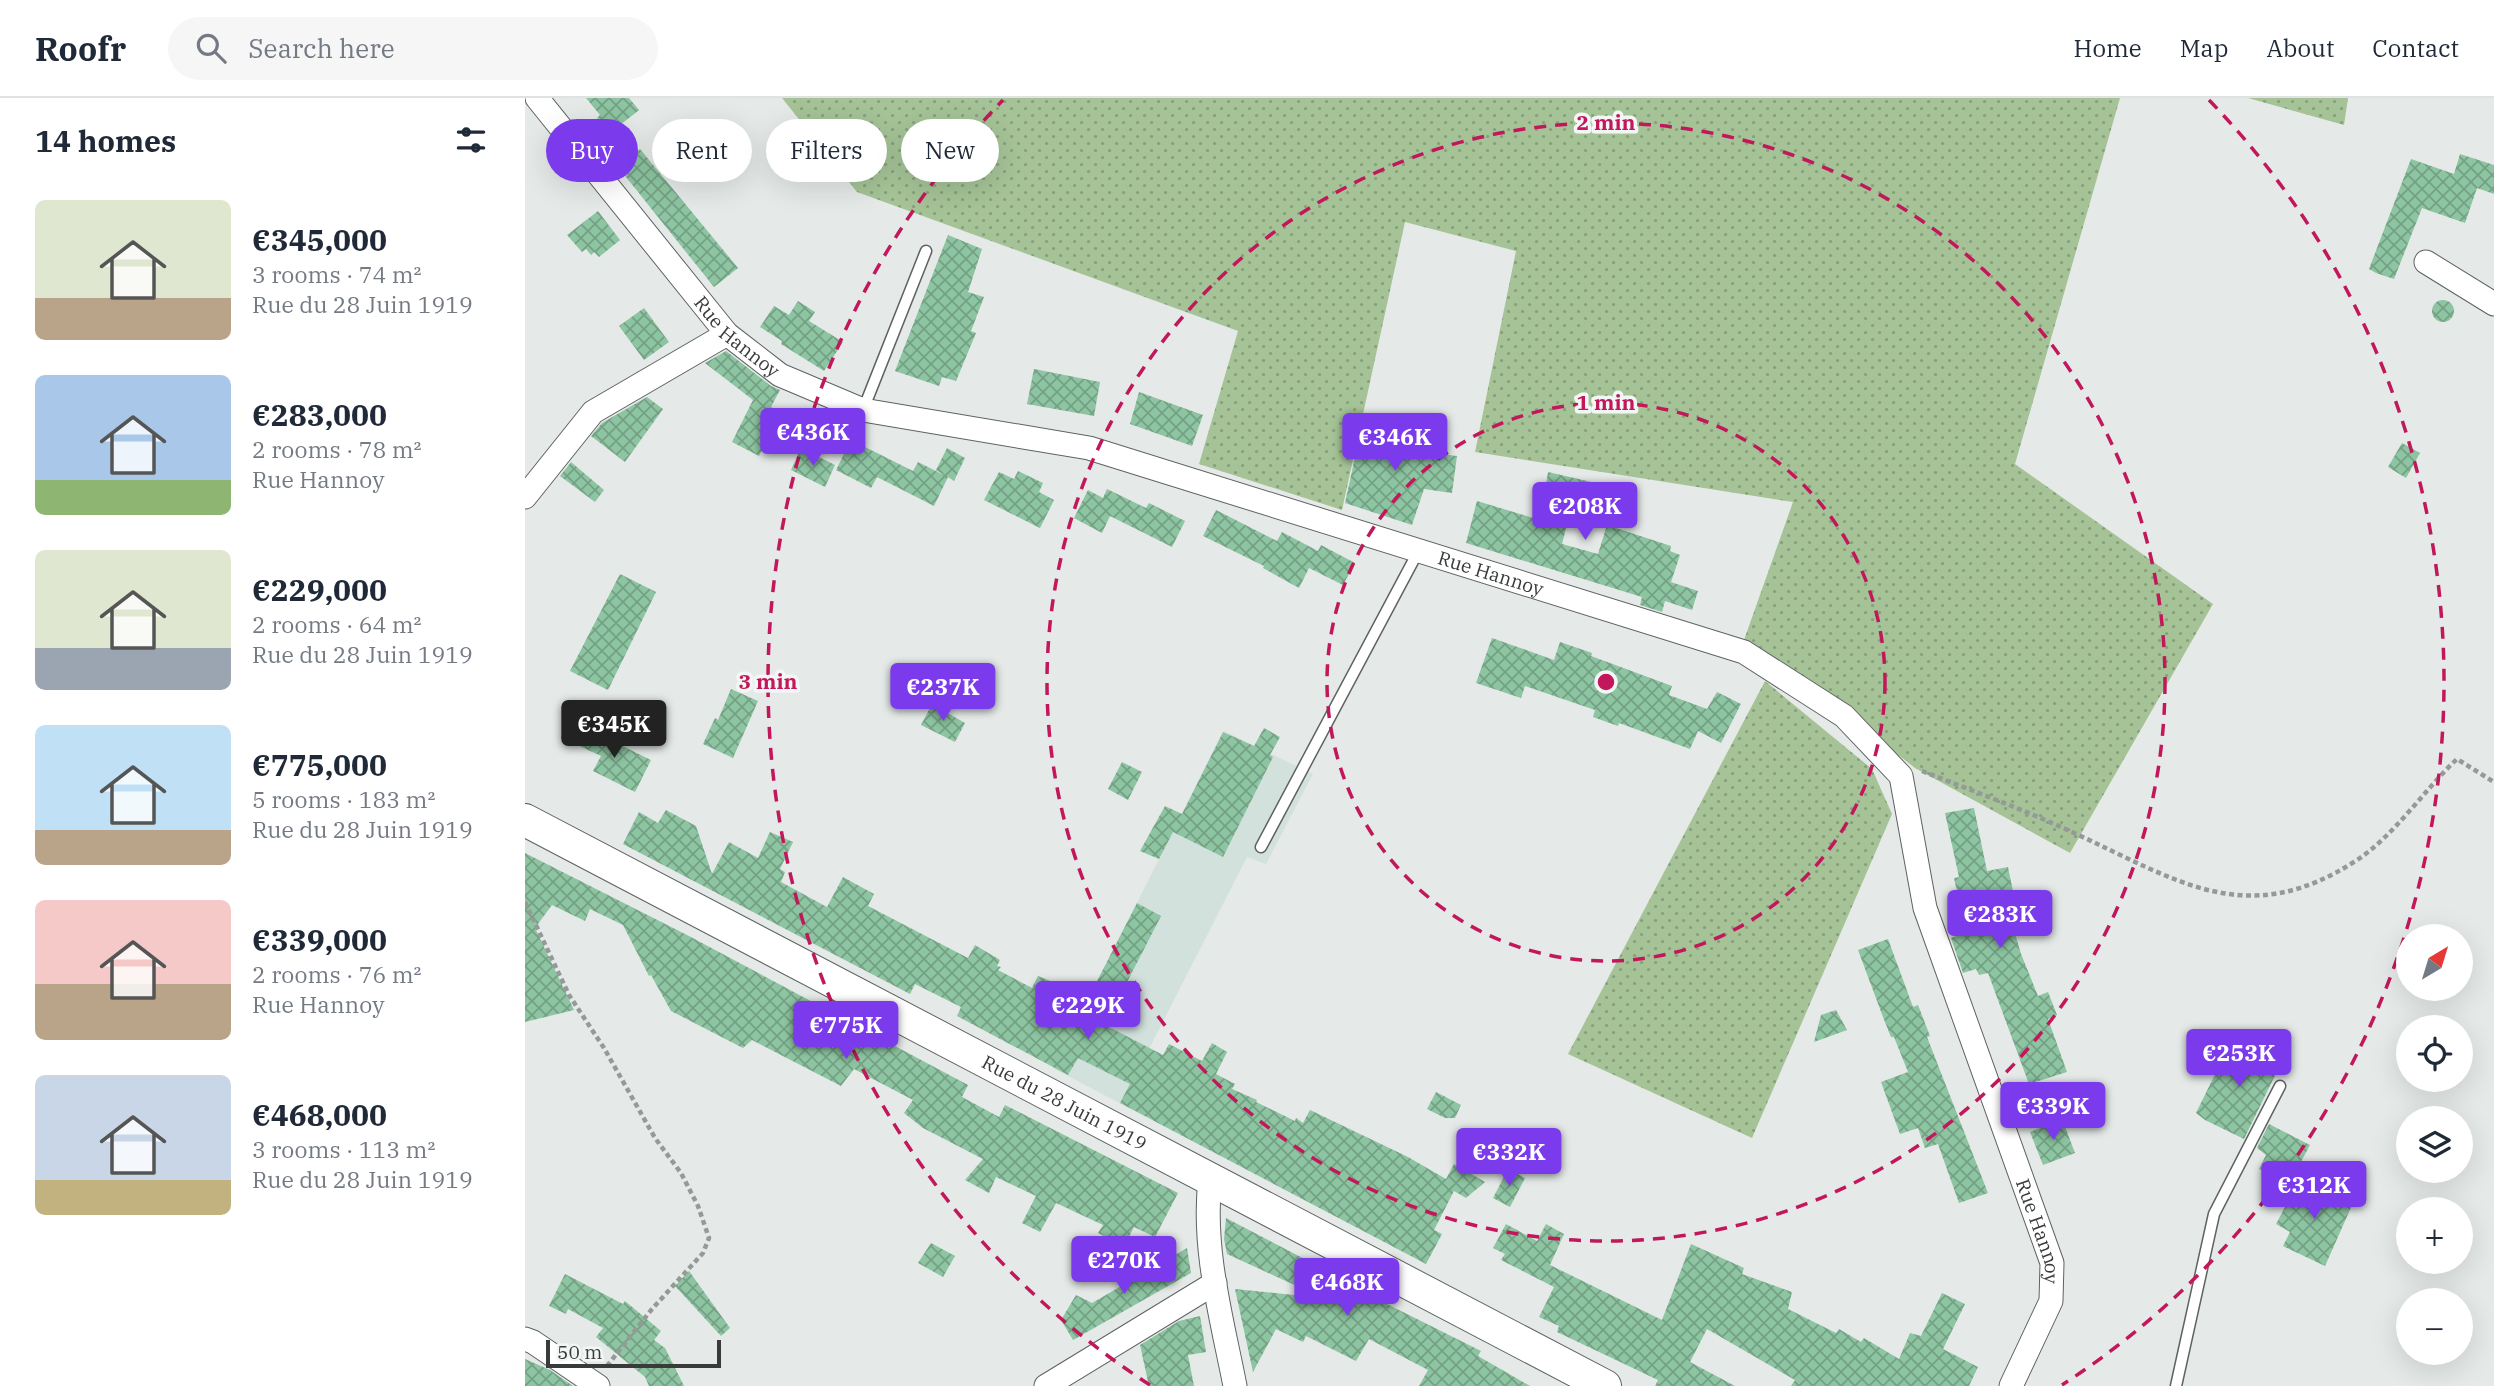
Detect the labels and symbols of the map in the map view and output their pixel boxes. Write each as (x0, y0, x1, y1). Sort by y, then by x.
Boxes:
text: 2 min (1577, 108, 1635, 136)
street label: Rue Hannoy (689, 291, 785, 383)
text: 1 min (1577, 388, 1635, 416)
pin: €436K (764, 408, 862, 468)
pin: €346K (1346, 414, 1444, 473)
pin: €208K (1536, 482, 1634, 542)
street label: Rue Hannoy (1435, 545, 1547, 601)
pin: €237K (894, 664, 992, 723)
text: 3 min (739, 667, 797, 695)
centre of rings (1594, 670, 1618, 694)
pin: €345K (565, 700, 663, 760)
pin: €283K (1951, 890, 2049, 950)
north arrow (2396, 924, 2473, 1001)
pin: €229K (1039, 982, 1137, 1041)
pin: €775K (797, 1002, 895, 1061)
pin: €253K (2190, 1030, 2288, 1089)
street label: Rue du 28 Juin 1919 (978, 1050, 1151, 1156)
pin: €339K (2004, 1082, 2102, 1142)
pin: €332K (1460, 1128, 1558, 1188)
pin: €312K (2265, 1162, 2363, 1221)
street label: Rue Hannoy (2011, 1175, 2064, 1285)
pin: €270K (1075, 1236, 1173, 1296)
pin: €468K (1298, 1258, 1396, 1318)
scale bar (546, 1337, 721, 1369)

